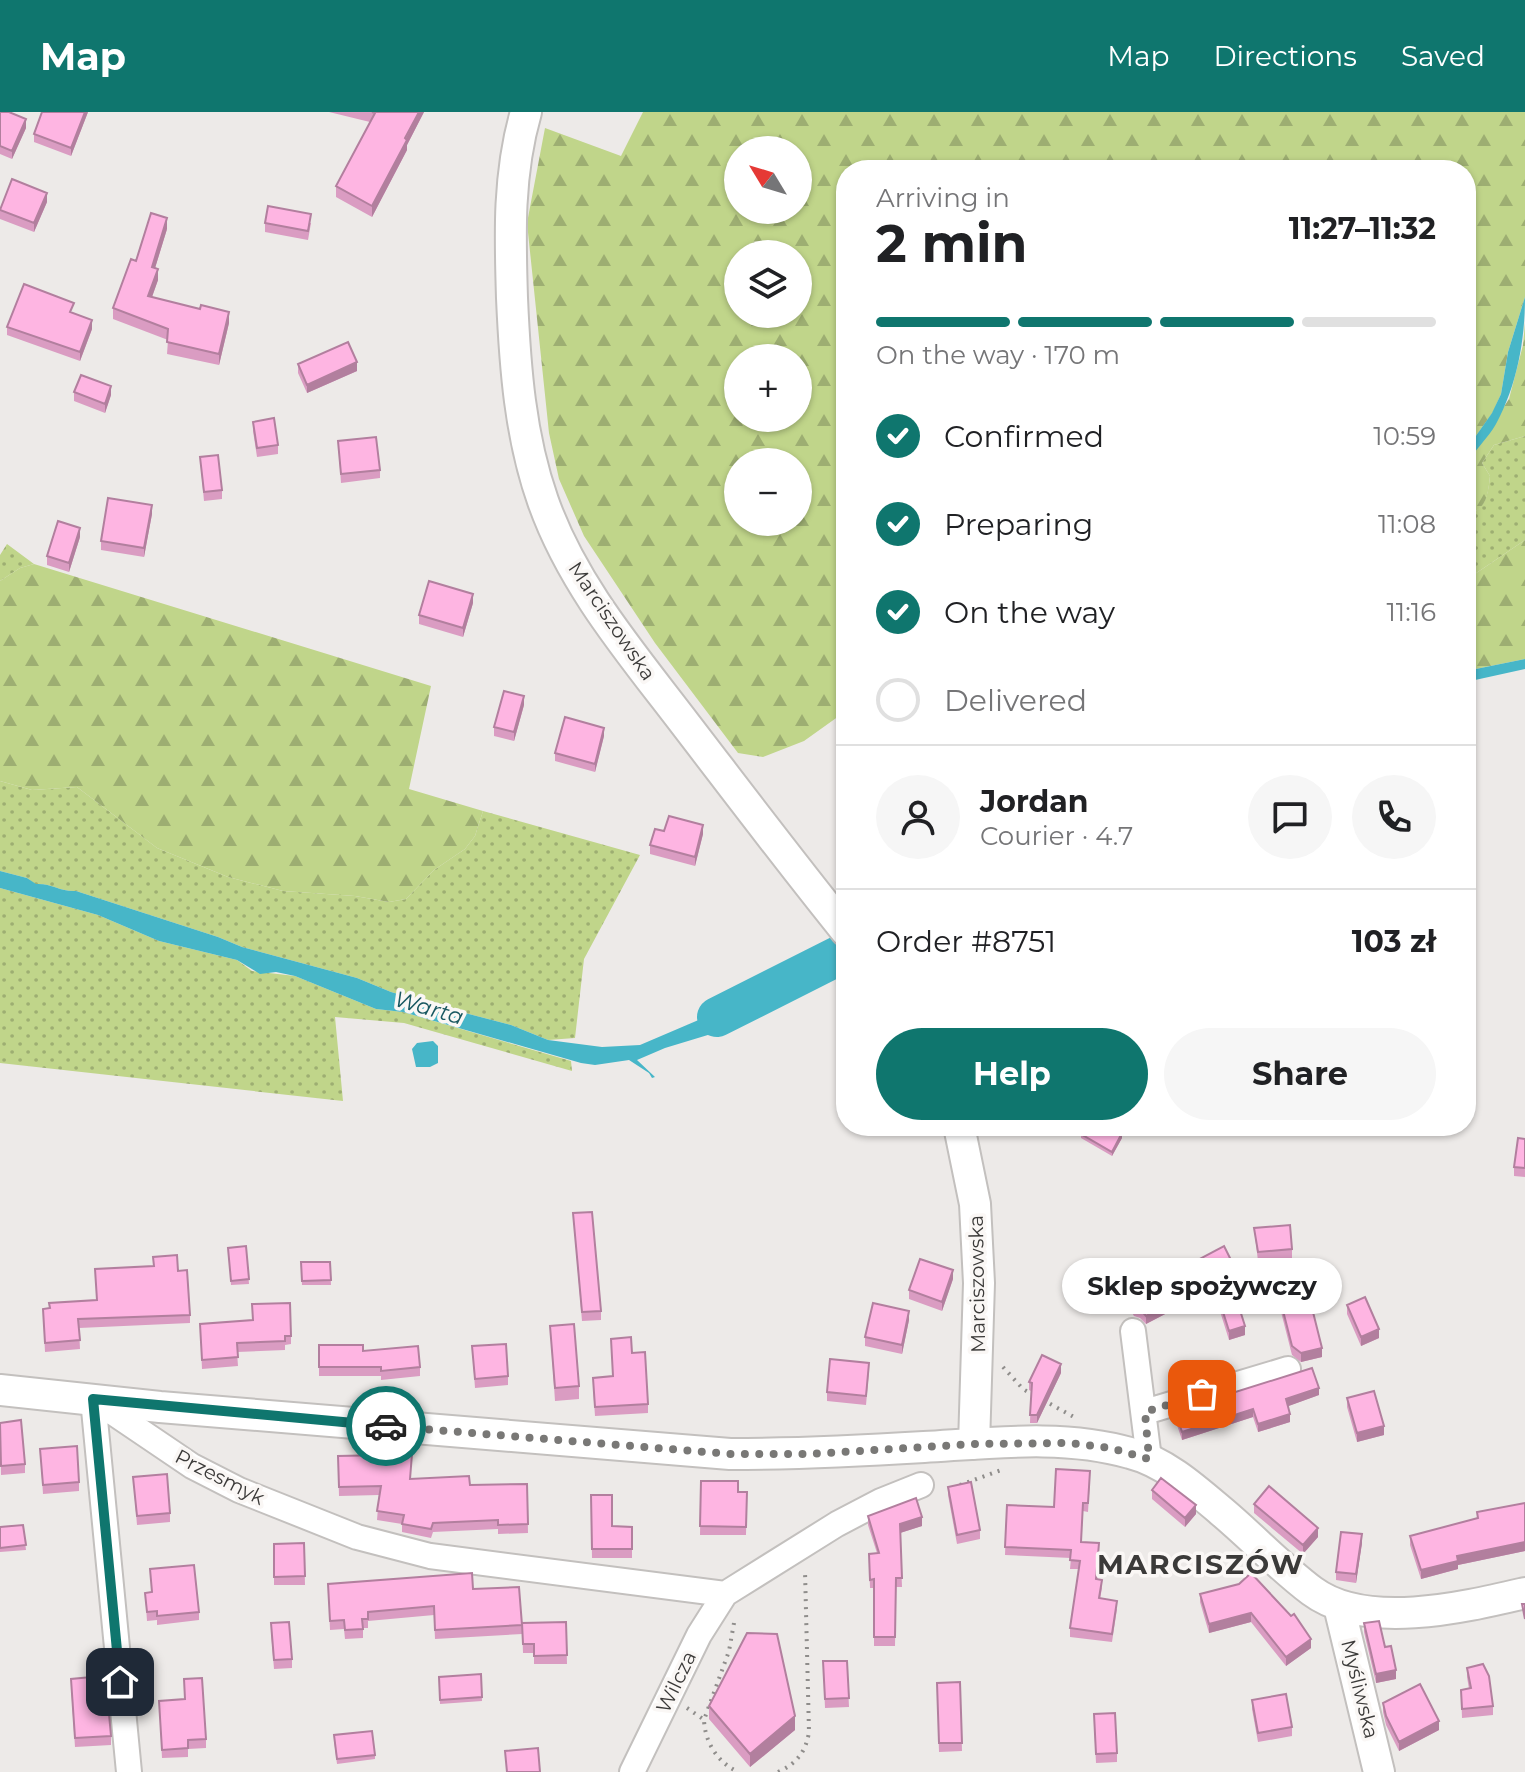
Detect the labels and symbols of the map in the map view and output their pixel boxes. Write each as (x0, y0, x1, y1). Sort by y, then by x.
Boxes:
north arrow (724, 136, 812, 224)
street label: Marciszowska (563, 557, 661, 685)
water label: Warta (391, 985, 467, 1031)
street label: Marciszowska (964, 1215, 990, 1353)
callout: Sklep spożywczy (1062, 1258, 1342, 1314)
pin (1168, 1360, 1236, 1428)
courier (346, 1386, 426, 1466)
street label: Przesmyk (171, 1444, 269, 1510)
district label: MARCISZÓW (1097, 1547, 1305, 1581)
street label: Myśliwska (1336, 1637, 1384, 1741)
street label: Wilcza (651, 1647, 701, 1717)
pin (86, 1648, 154, 1716)

